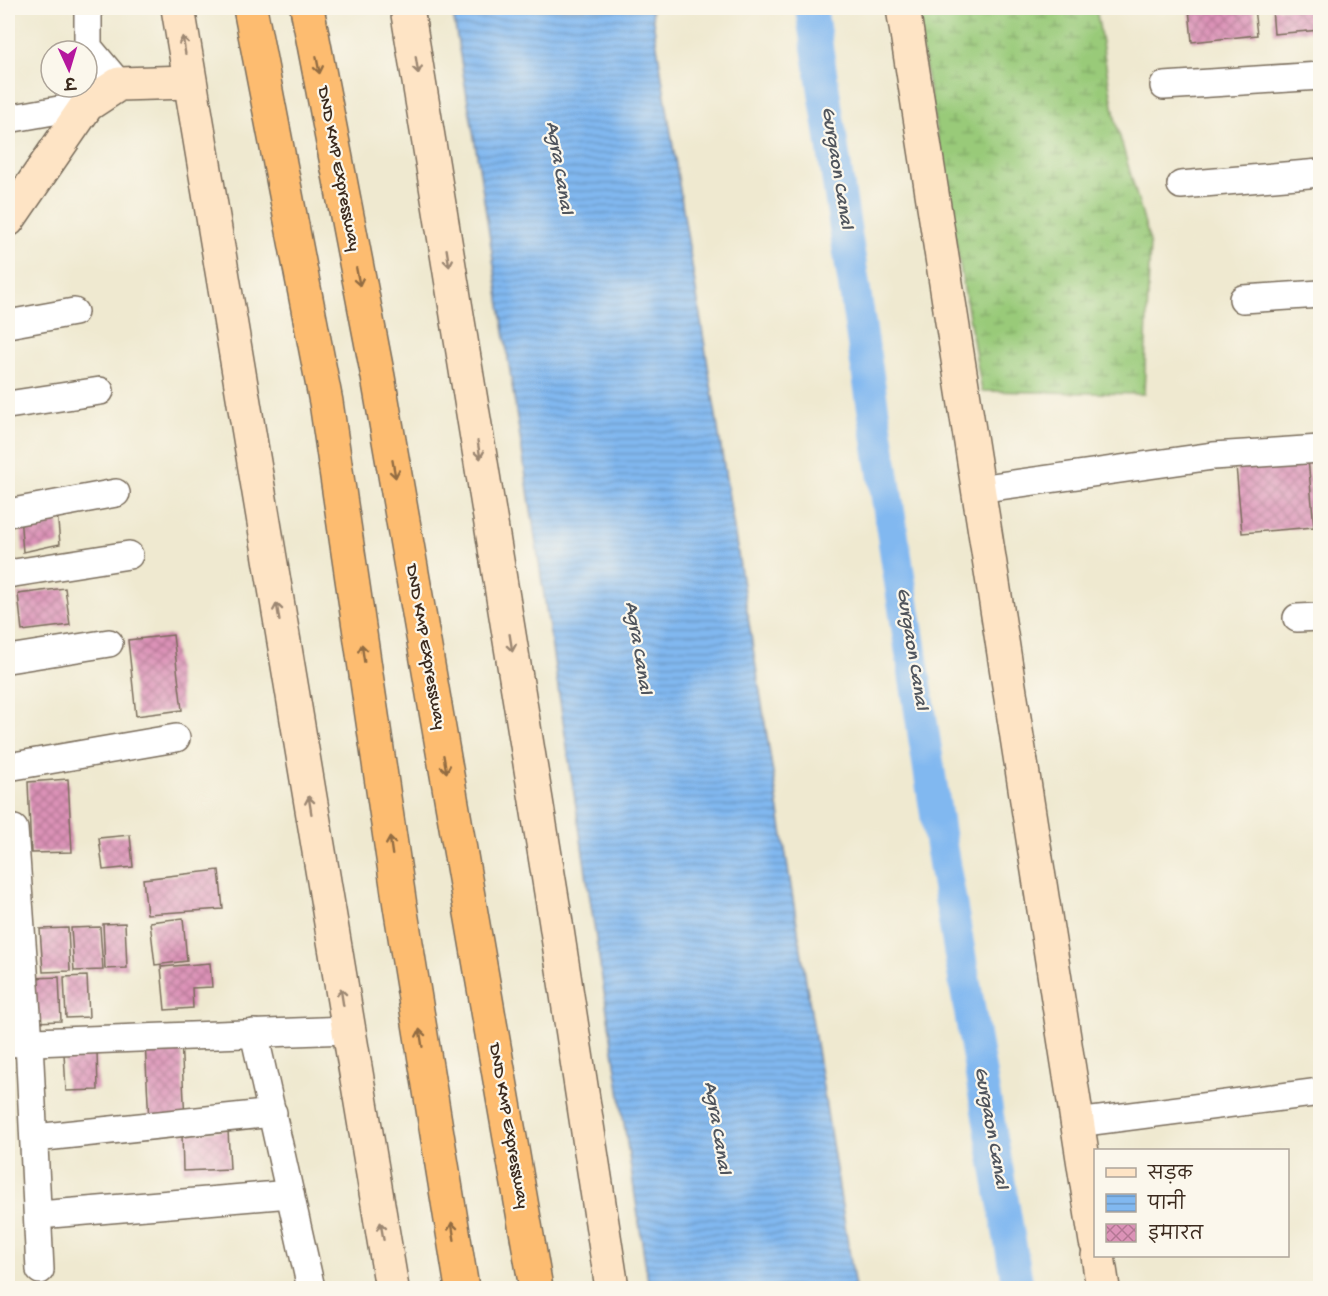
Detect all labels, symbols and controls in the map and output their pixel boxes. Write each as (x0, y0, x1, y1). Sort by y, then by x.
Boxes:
one-way arrow (178, 35, 189, 55)
north arrow (39, 39, 99, 99)
one-way arrow (313, 55, 324, 74)
one-way arrow (411, 55, 422, 75)
text: उ (62, 70, 78, 90)
street label: DND KMP Expressway (312, 84, 364, 253)
water label: Gurgaon Canal (815, 105, 857, 232)
water label: Agra Canal (539, 120, 577, 217)
one-way arrow (443, 247, 454, 267)
one-way arrow (353, 267, 364, 286)
one-way arrow (474, 440, 485, 460)
one-way arrow (388, 459, 399, 478)
street label: DND KMP Expressway (400, 562, 450, 731)
water label: Gurgaon Canal (890, 586, 932, 713)
water label: Agra Canal (618, 600, 656, 697)
one-way arrow (273, 603, 284, 623)
one-way arrow (505, 632, 516, 652)
one-way arrow (357, 643, 368, 663)
one-way arrow (440, 754, 451, 774)
one-way arrow (305, 795, 316, 815)
one-way arrow (386, 836, 397, 856)
one-way arrow (337, 988, 348, 1008)
one-way arrow (416, 1029, 427, 1049)
street label: DND KMP Expressway (483, 1041, 533, 1210)
water label: Gurgaon Canal (968, 1065, 1012, 1192)
water label: Agra Canal (697, 1080, 735, 1177)
legend (1094, 1149, 1289, 1257)
text: सड़क (1147, 1165, 1193, 1186)
text: पानी (1147, 1189, 1186, 1216)
one-way arrow (376, 1221, 387, 1241)
one-way arrow (447, 1221, 458, 1241)
text: इमारत (1148, 1224, 1204, 1246)

